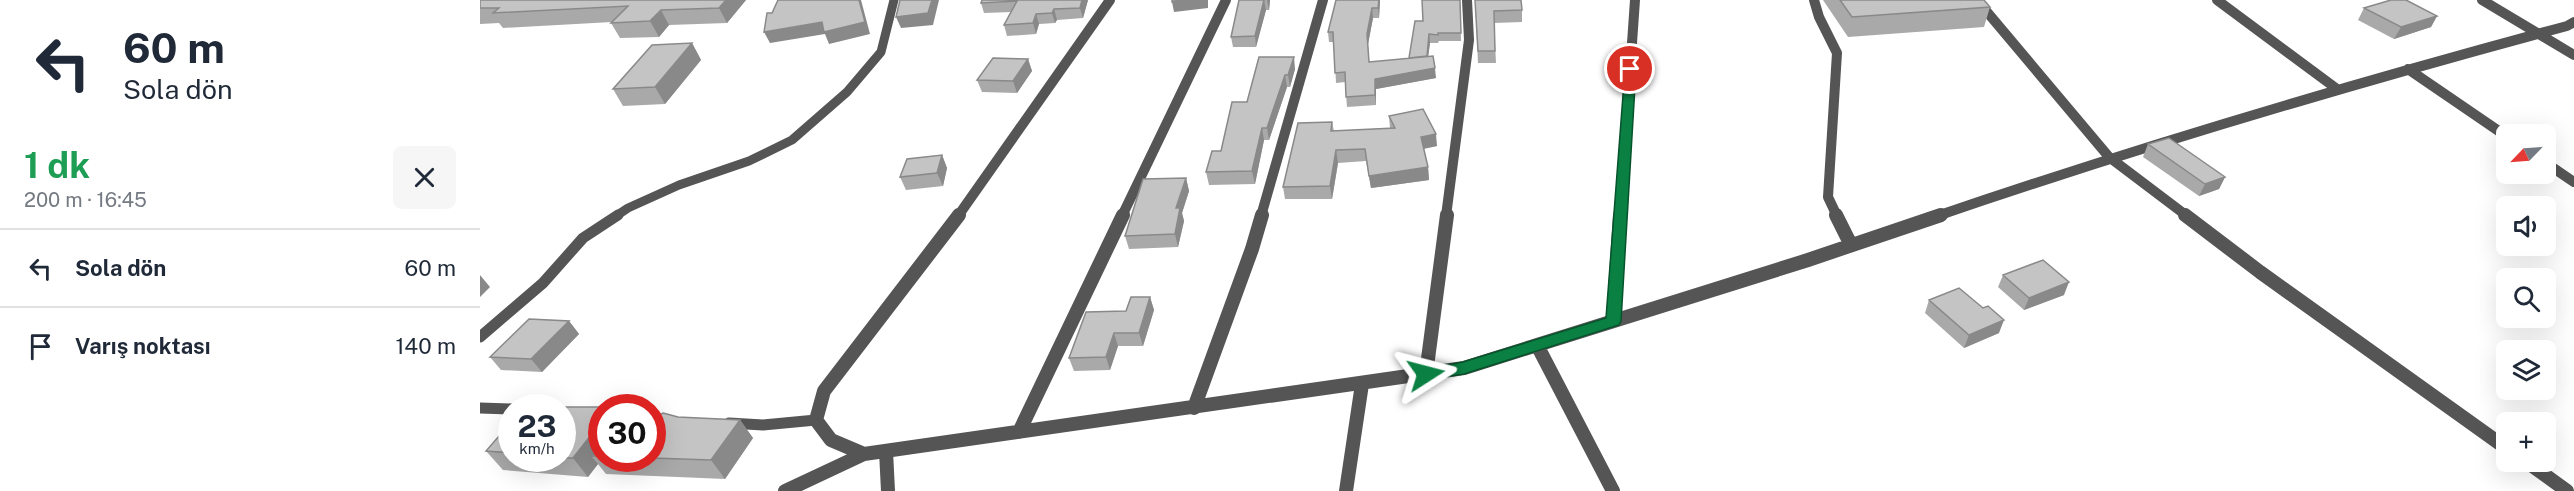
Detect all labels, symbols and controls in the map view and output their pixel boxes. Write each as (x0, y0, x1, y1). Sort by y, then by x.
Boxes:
text: 60 m (123, 23, 225, 72)
icon: left (24, 24, 102, 102)
pin (1604, 43, 1655, 94)
icon: arrive (1613, 52, 1646, 85)
text: Sola dön (123, 73, 233, 105)
north arrow (2496, 124, 2556, 184)
map controls (2496, 124, 2556, 472)
text: 1 dk (24, 144, 90, 186)
button: close (393, 146, 456, 209)
text: 200 m · 16:45 (24, 188, 147, 212)
button: sound (2496, 196, 2556, 256)
icon: left (24, 252, 57, 285)
text: Sola dön (75, 255, 166, 281)
text: 60 m (405, 255, 456, 281)
button: search (2496, 268, 2556, 328)
icon: arrive (24, 330, 57, 363)
text: Varış noktası (75, 333, 210, 359)
text: 140 m (395, 333, 456, 359)
button: layers (2496, 340, 2556, 400)
position arrow (1394, 342, 1458, 406)
speed limit sign: 30 (588, 394, 666, 472)
text: 23 (517, 408, 557, 444)
button: + (2496, 412, 2556, 472)
text: km/h (519, 440, 555, 457)

